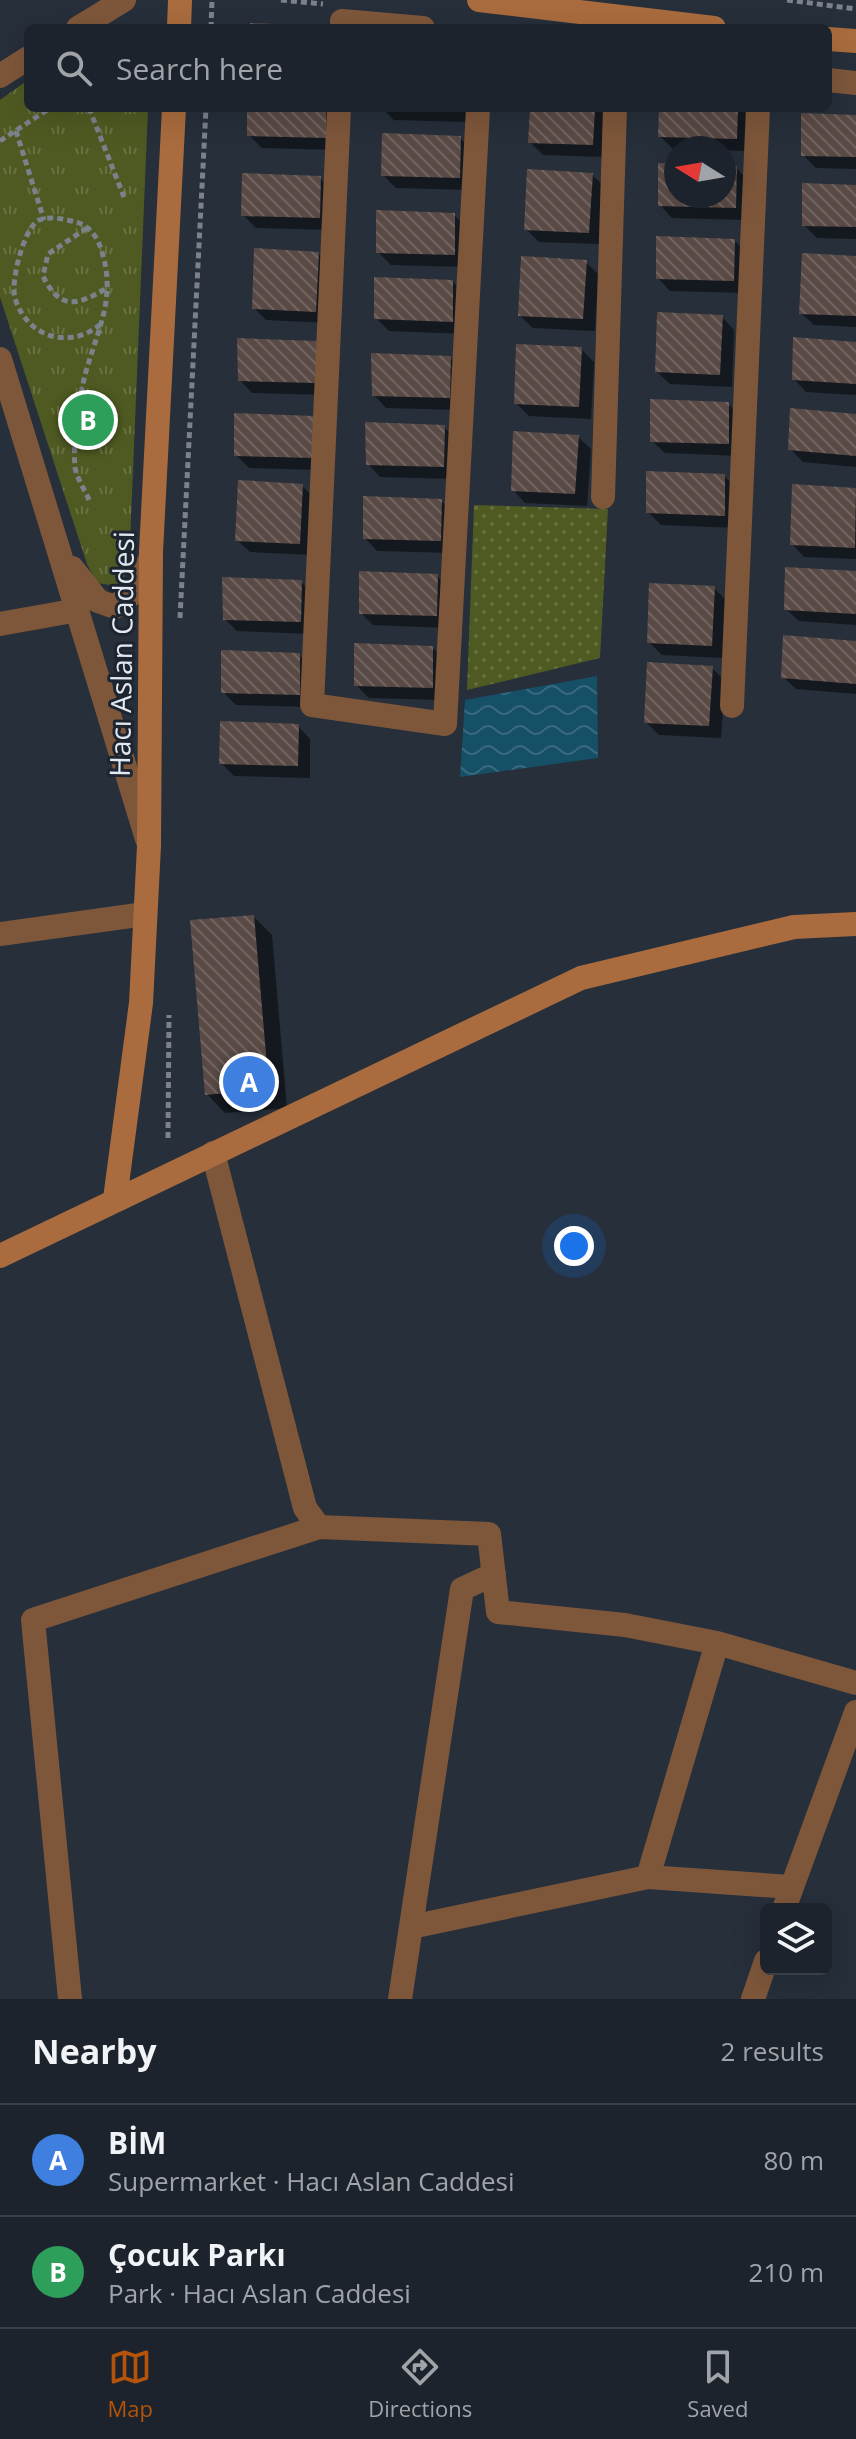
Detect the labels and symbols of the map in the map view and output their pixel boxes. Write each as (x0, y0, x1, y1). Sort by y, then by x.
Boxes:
north arrow (664, 136, 736, 208)
pin: B (62, 390, 114, 450)
street label: Hacı Aslan Caddesi (100, 531, 142, 777)
pin: A (223, 1052, 275, 1112)
your location (554, 1226, 594, 1266)

